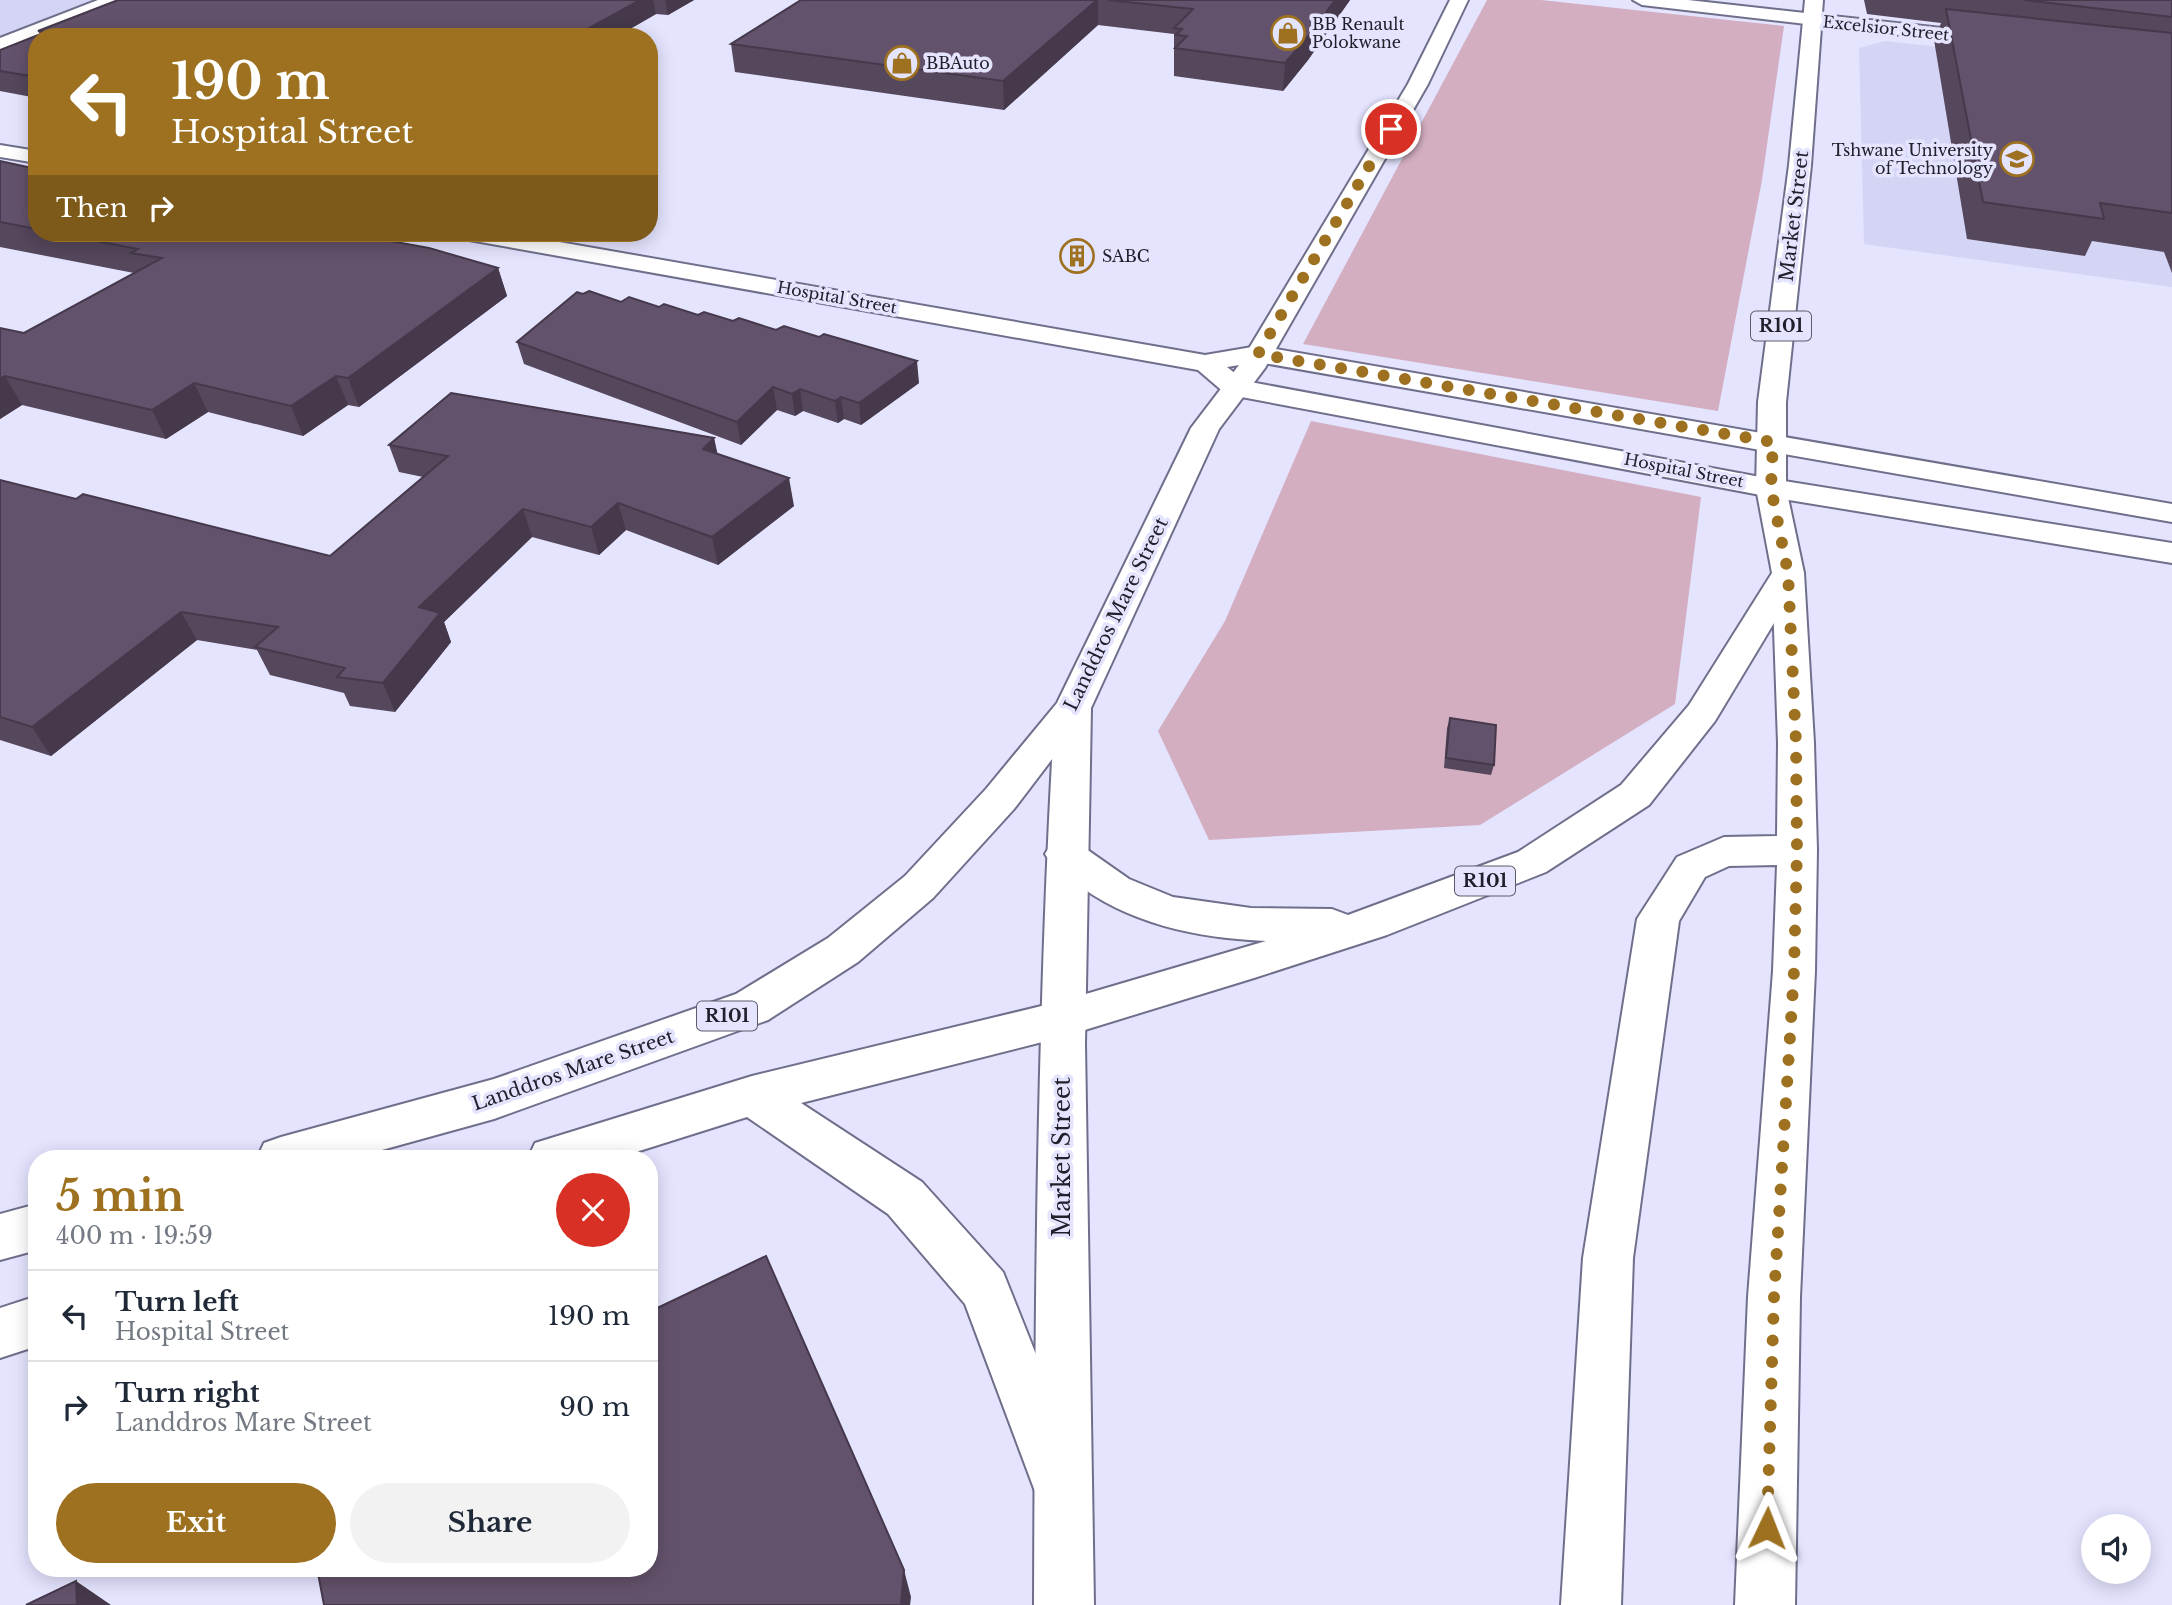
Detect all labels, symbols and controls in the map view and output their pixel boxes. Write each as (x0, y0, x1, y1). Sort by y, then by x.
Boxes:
street label: Excelsior Street (1822, 11, 1950, 45)
shop icon: BB Renault Polokwane (1269, 14, 1307, 52)
place label: BB Renault Polokwane (1312, 14, 1405, 52)
shop icon: BBAuto (883, 44, 921, 82)
text: 190 m (171, 51, 330, 112)
place label: BBAuto (926, 53, 990, 73)
icon: left (56, 56, 147, 147)
pin (1361, 99, 1421, 159)
icon: arrive (1372, 110, 1410, 148)
text: Hospital Street (171, 112, 414, 152)
place label: Tshwane University of Technology (1832, 140, 1994, 178)
school or university icon: Tshwane University of Technology (1998, 140, 2036, 178)
street label: Market Street (1775, 148, 1814, 283)
icon: right (142, 189, 180, 227)
text: Then (56, 192, 128, 224)
building icon: SABC (1058, 237, 1096, 275)
place label: SABC (1102, 246, 1150, 266)
street label: Hospital Street (776, 277, 898, 317)
road number: R101 (1751, 312, 1811, 340)
street label: Hospital Street (1623, 449, 1745, 491)
street label: Landdros Mare Street (1059, 513, 1173, 714)
road number: R101 (1455, 866, 1515, 896)
road number: R101 (697, 1001, 757, 1030)
street label: Landdros Mare Street (469, 1024, 678, 1115)
street label: Market Street (1048, 1077, 1076, 1237)
text: 5 min (56, 1170, 184, 1222)
button: close (556, 1173, 630, 1247)
text: 400 m · 19:59 (56, 1222, 213, 1250)
text: Turn left (115, 1286, 239, 1318)
icon: left (56, 1297, 94, 1335)
text: 190 m (548, 1300, 630, 1332)
text: Hospital Street (115, 1318, 289, 1346)
text: Turn right (115, 1377, 260, 1409)
icon: right (56, 1388, 94, 1426)
text: 90 m (559, 1391, 630, 1423)
text: Landdros Mare Street (115, 1409, 372, 1437)
button: Exit (56, 1483, 336, 1563)
button: Share (350, 1483, 630, 1563)
position arrow (1730, 1491, 1804, 1565)
map controls (2081, 1514, 2151, 1584)
button: sound (2081, 1514, 2151, 1584)

